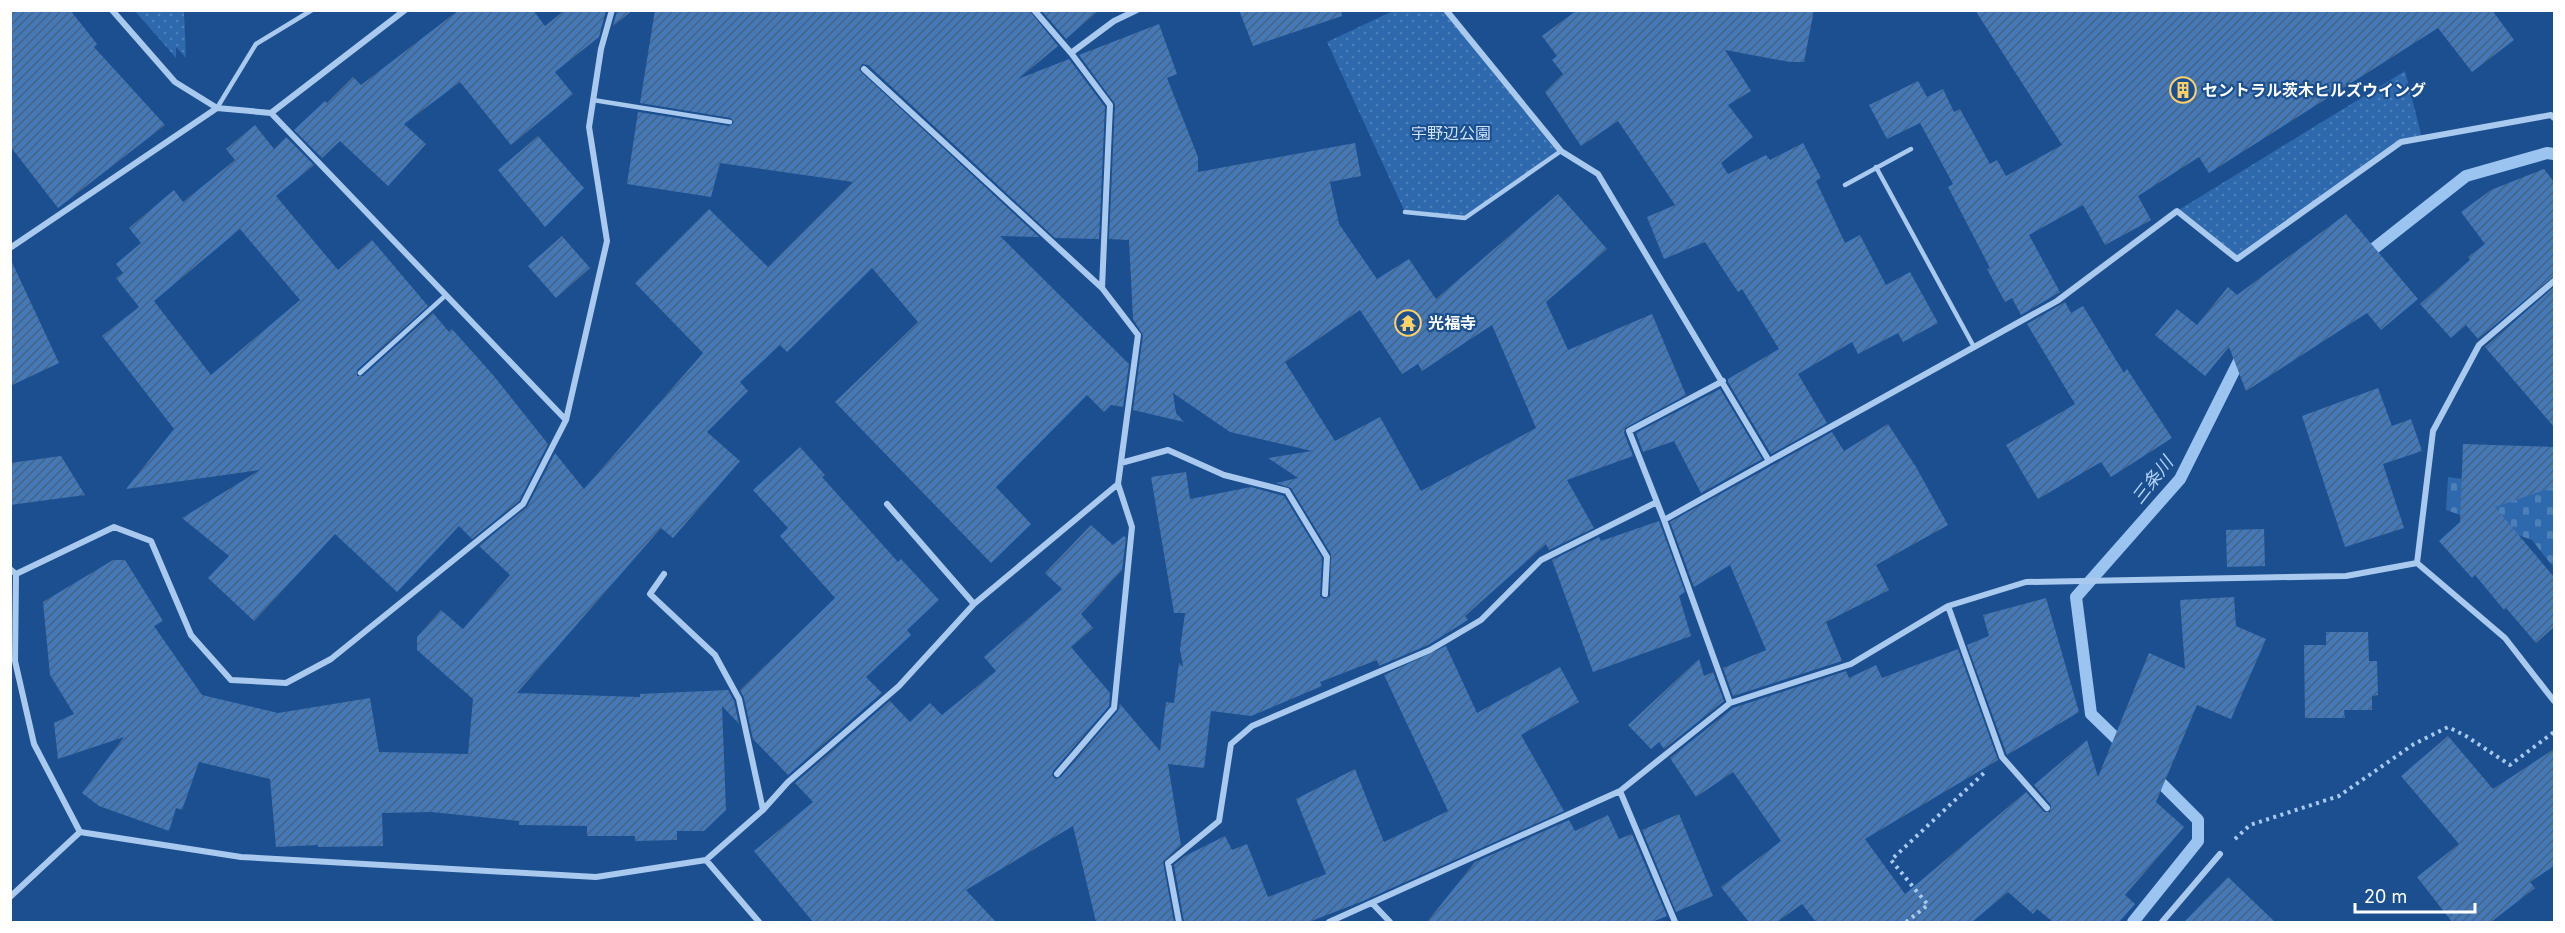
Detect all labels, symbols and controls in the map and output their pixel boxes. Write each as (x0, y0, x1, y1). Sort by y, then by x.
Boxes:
building icon: セントラル茨木ヒルズウイング (2168, 75, 2198, 105)
place label: セントラル茨木ヒルズウイング (2202, 80, 2426, 100)
park label: 宇野辺公園 (1411, 123, 1491, 143)
temple icon: 光福寺 (1393, 308, 1423, 338)
place label: 光福寺 (1428, 313, 1476, 333)
water label: 三条川 (2127, 451, 2178, 508)
scale bar (2355, 876, 2475, 914)
text: 20 m (2364, 886, 2407, 907)

